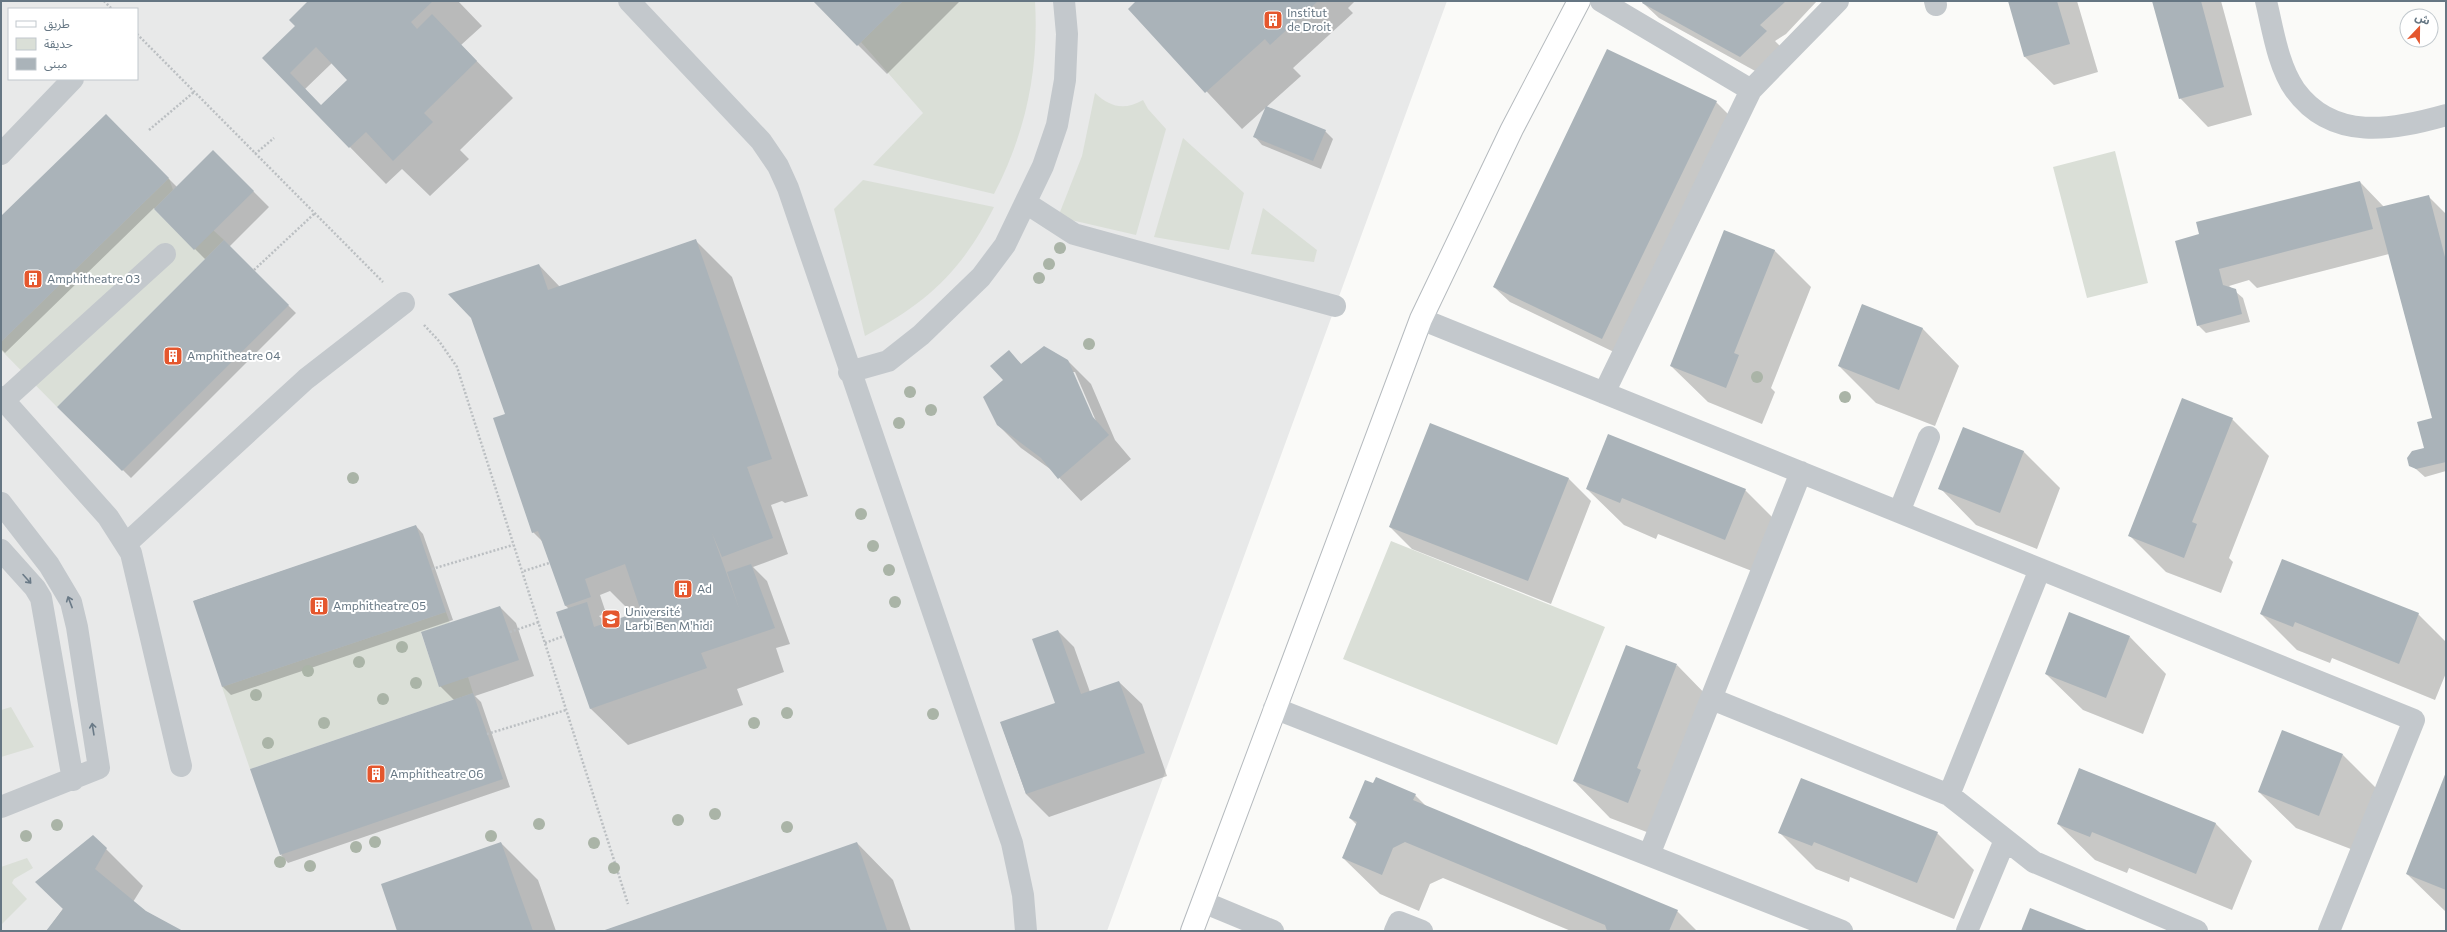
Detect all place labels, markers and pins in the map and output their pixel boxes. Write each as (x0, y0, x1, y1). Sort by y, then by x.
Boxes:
place label: Institut de Droit (1287, 5, 1331, 33)
building icon: Institut de Droit (1262, 9, 1284, 31)
building icon: Amphitheatre 03 (22, 268, 44, 290)
place label: Amphitheatre 03 (47, 271, 140, 285)
building icon: Amphitheatre 04 (162, 345, 184, 367)
place label: Amphitheatre 04 (187, 348, 280, 362)
building icon: Ad (672, 578, 694, 600)
place label: Ad (697, 581, 712, 595)
building icon: Amphitheatre 05 (308, 595, 330, 617)
place label: Amphitheatre 05 (333, 598, 426, 612)
place label: Université Larbi Ben M'hidi (625, 604, 713, 632)
school or university icon: Université Larbi Ben M'hidi (600, 608, 622, 630)
building icon: Amphitheatre 06 (365, 763, 387, 785)
place label: Amphitheatre 06 (390, 766, 483, 780)

